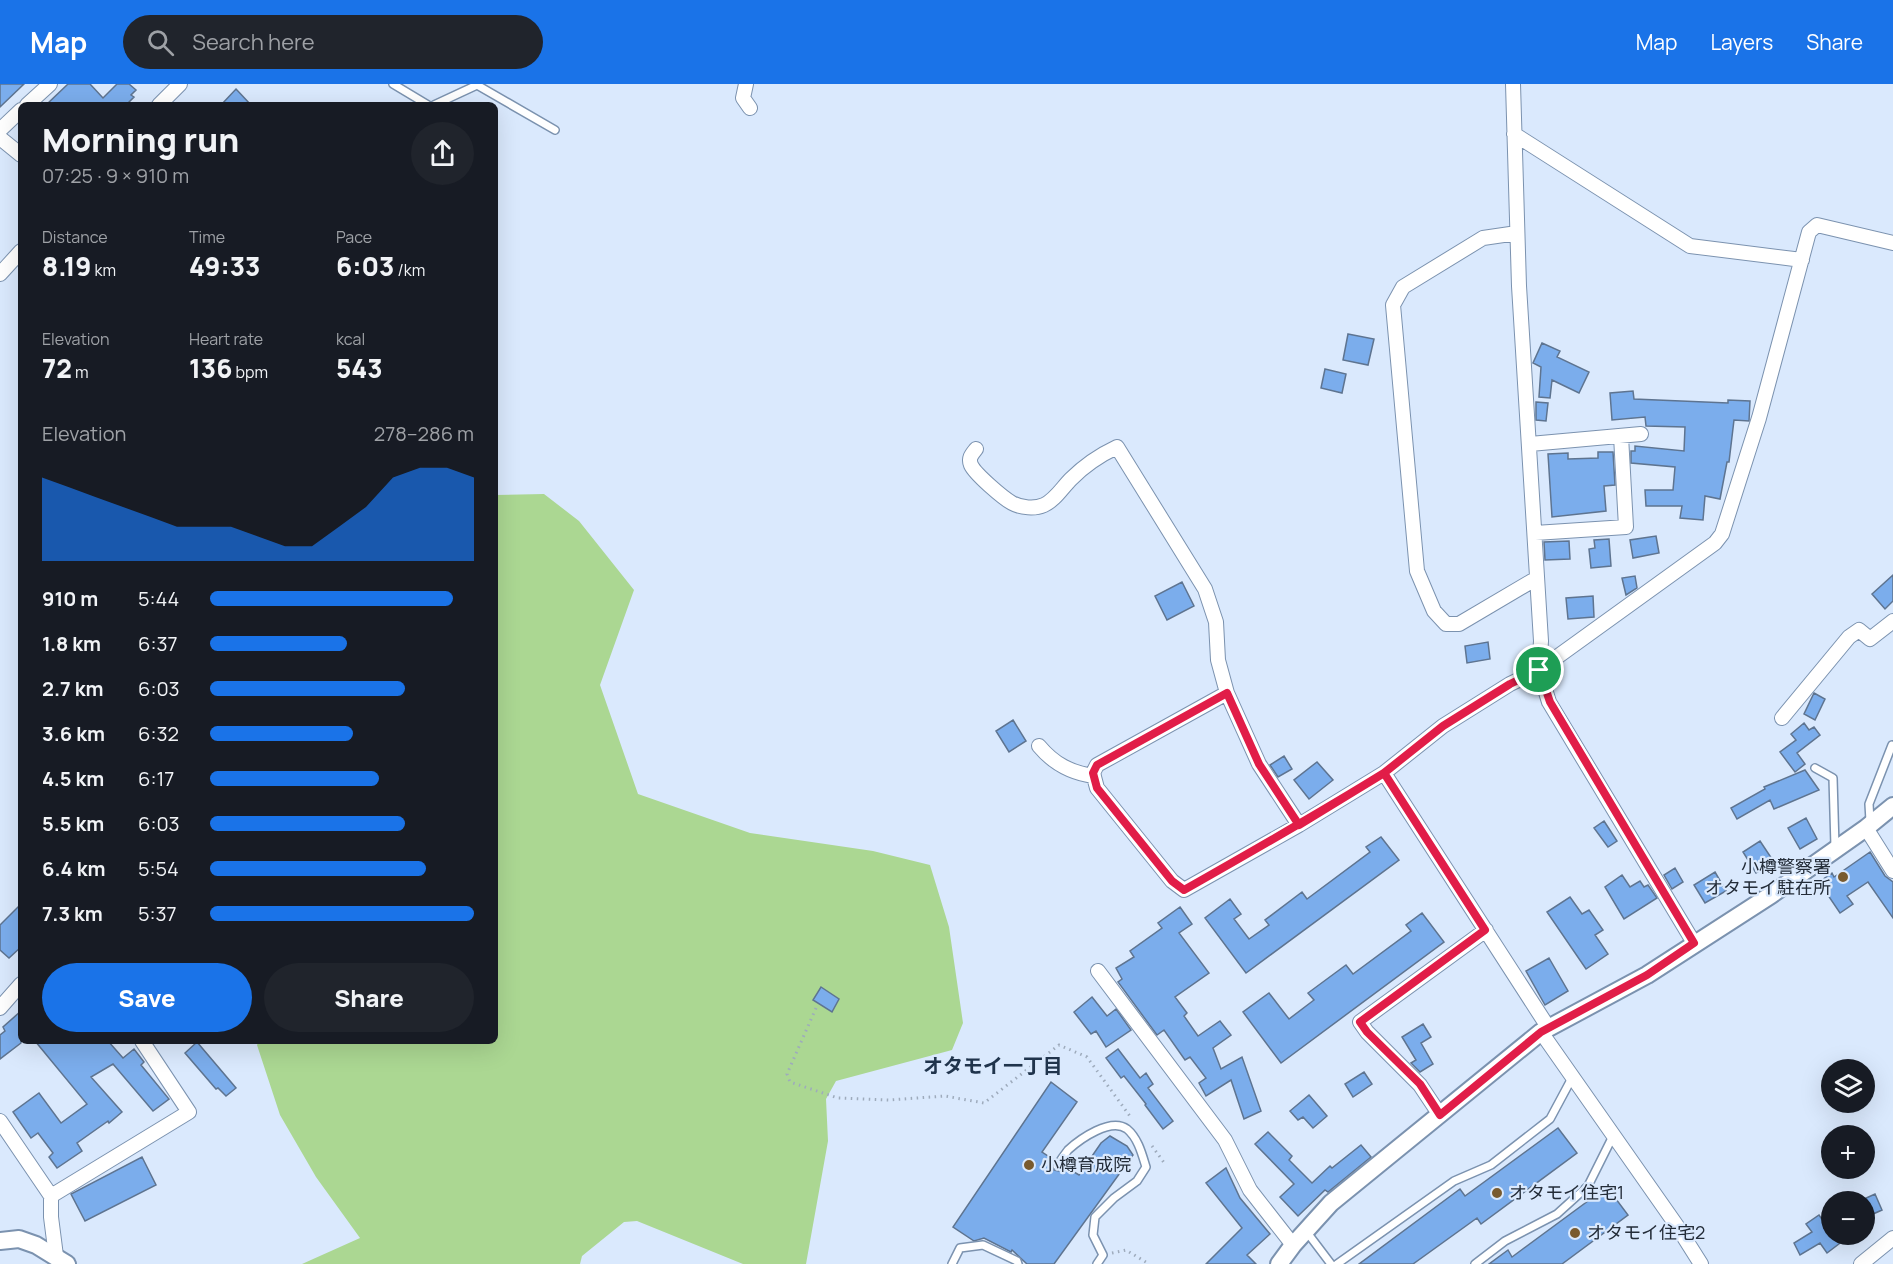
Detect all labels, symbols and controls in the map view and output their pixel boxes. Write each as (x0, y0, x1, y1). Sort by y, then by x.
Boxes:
search box (123, 15, 543, 69)
text: Map (30, 23, 87, 61)
icon: search (144, 26, 177, 59)
text: Search here (192, 27, 315, 57)
text: Map (1636, 28, 1677, 56)
text: Layers (1710, 28, 1773, 56)
text: Share (1806, 28, 1863, 56)
text: Morning run (42, 117, 239, 162)
button: share (411, 122, 474, 185)
text: 07:25 · 9 × 910 m (42, 162, 189, 189)
text: Distance (42, 226, 108, 248)
text: Time (189, 226, 225, 248)
text: Pace (336, 226, 372, 248)
text: 8.19 (42, 248, 91, 284)
text: 49:33 (189, 248, 260, 284)
text: 6:03 (336, 248, 394, 284)
text: km (91, 259, 116, 281)
text: /km (394, 259, 425, 281)
text: Elevation (42, 328, 110, 350)
text: Heart rate (189, 328, 263, 350)
text: kcal (336, 328, 365, 350)
text: 72 (42, 350, 72, 386)
text: 136 (189, 350, 232, 386)
text: 543 (336, 350, 383, 386)
text: m (72, 361, 89, 383)
text: bpm (232, 361, 268, 383)
text: Elevation (42, 420, 126, 447)
text: 278–286 m (374, 420, 474, 447)
text: 910 m (42, 585, 98, 612)
text: 5:44 (138, 585, 179, 612)
text: 1.8 km (42, 630, 101, 657)
text: 6:37 (138, 630, 178, 657)
pin (1513, 644, 1564, 695)
icon: arrive (1522, 653, 1555, 686)
text: 2.7 km (42, 675, 103, 702)
text: 6:03 (138, 675, 180, 702)
text: 3.6 km (42, 720, 105, 747)
text: 6:32 (138, 720, 179, 747)
text: 4.5 km (42, 765, 104, 792)
text: 6:17 (138, 765, 174, 792)
text: 5.5 km (42, 810, 104, 837)
text: 6:03 (138, 810, 180, 837)
place label: 小樽警察署 オタモイ駐在所 (1705, 854, 1831, 899)
text: 6.4 km (42, 855, 105, 882)
text: 5:54 (138, 855, 179, 882)
marker: 小樽警察署 オタモイ駐在所 (1836, 870, 1850, 884)
text: 7.3 km (42, 900, 103, 927)
text: 5:37 (138, 900, 177, 927)
button: Save (42, 963, 252, 1032)
button: Share (264, 963, 474, 1032)
district label: オタモイ一丁目 (923, 1052, 1063, 1079)
map controls (1821, 1059, 1875, 1245)
button: layers (1821, 1059, 1875, 1113)
button: + (1821, 1125, 1875, 1179)
place label: 小樽育成院 (1041, 1152, 1131, 1176)
marker: 小樽育成院 (1022, 1158, 1036, 1172)
place label: オタモイ住宅1 (1509, 1180, 1624, 1204)
marker: オタモイ住宅1 (1490, 1186, 1504, 1200)
button: − (1821, 1191, 1875, 1245)
place label: オタモイ住宅2 (1587, 1220, 1705, 1244)
marker: オタモイ住宅2 (1568, 1226, 1582, 1240)

